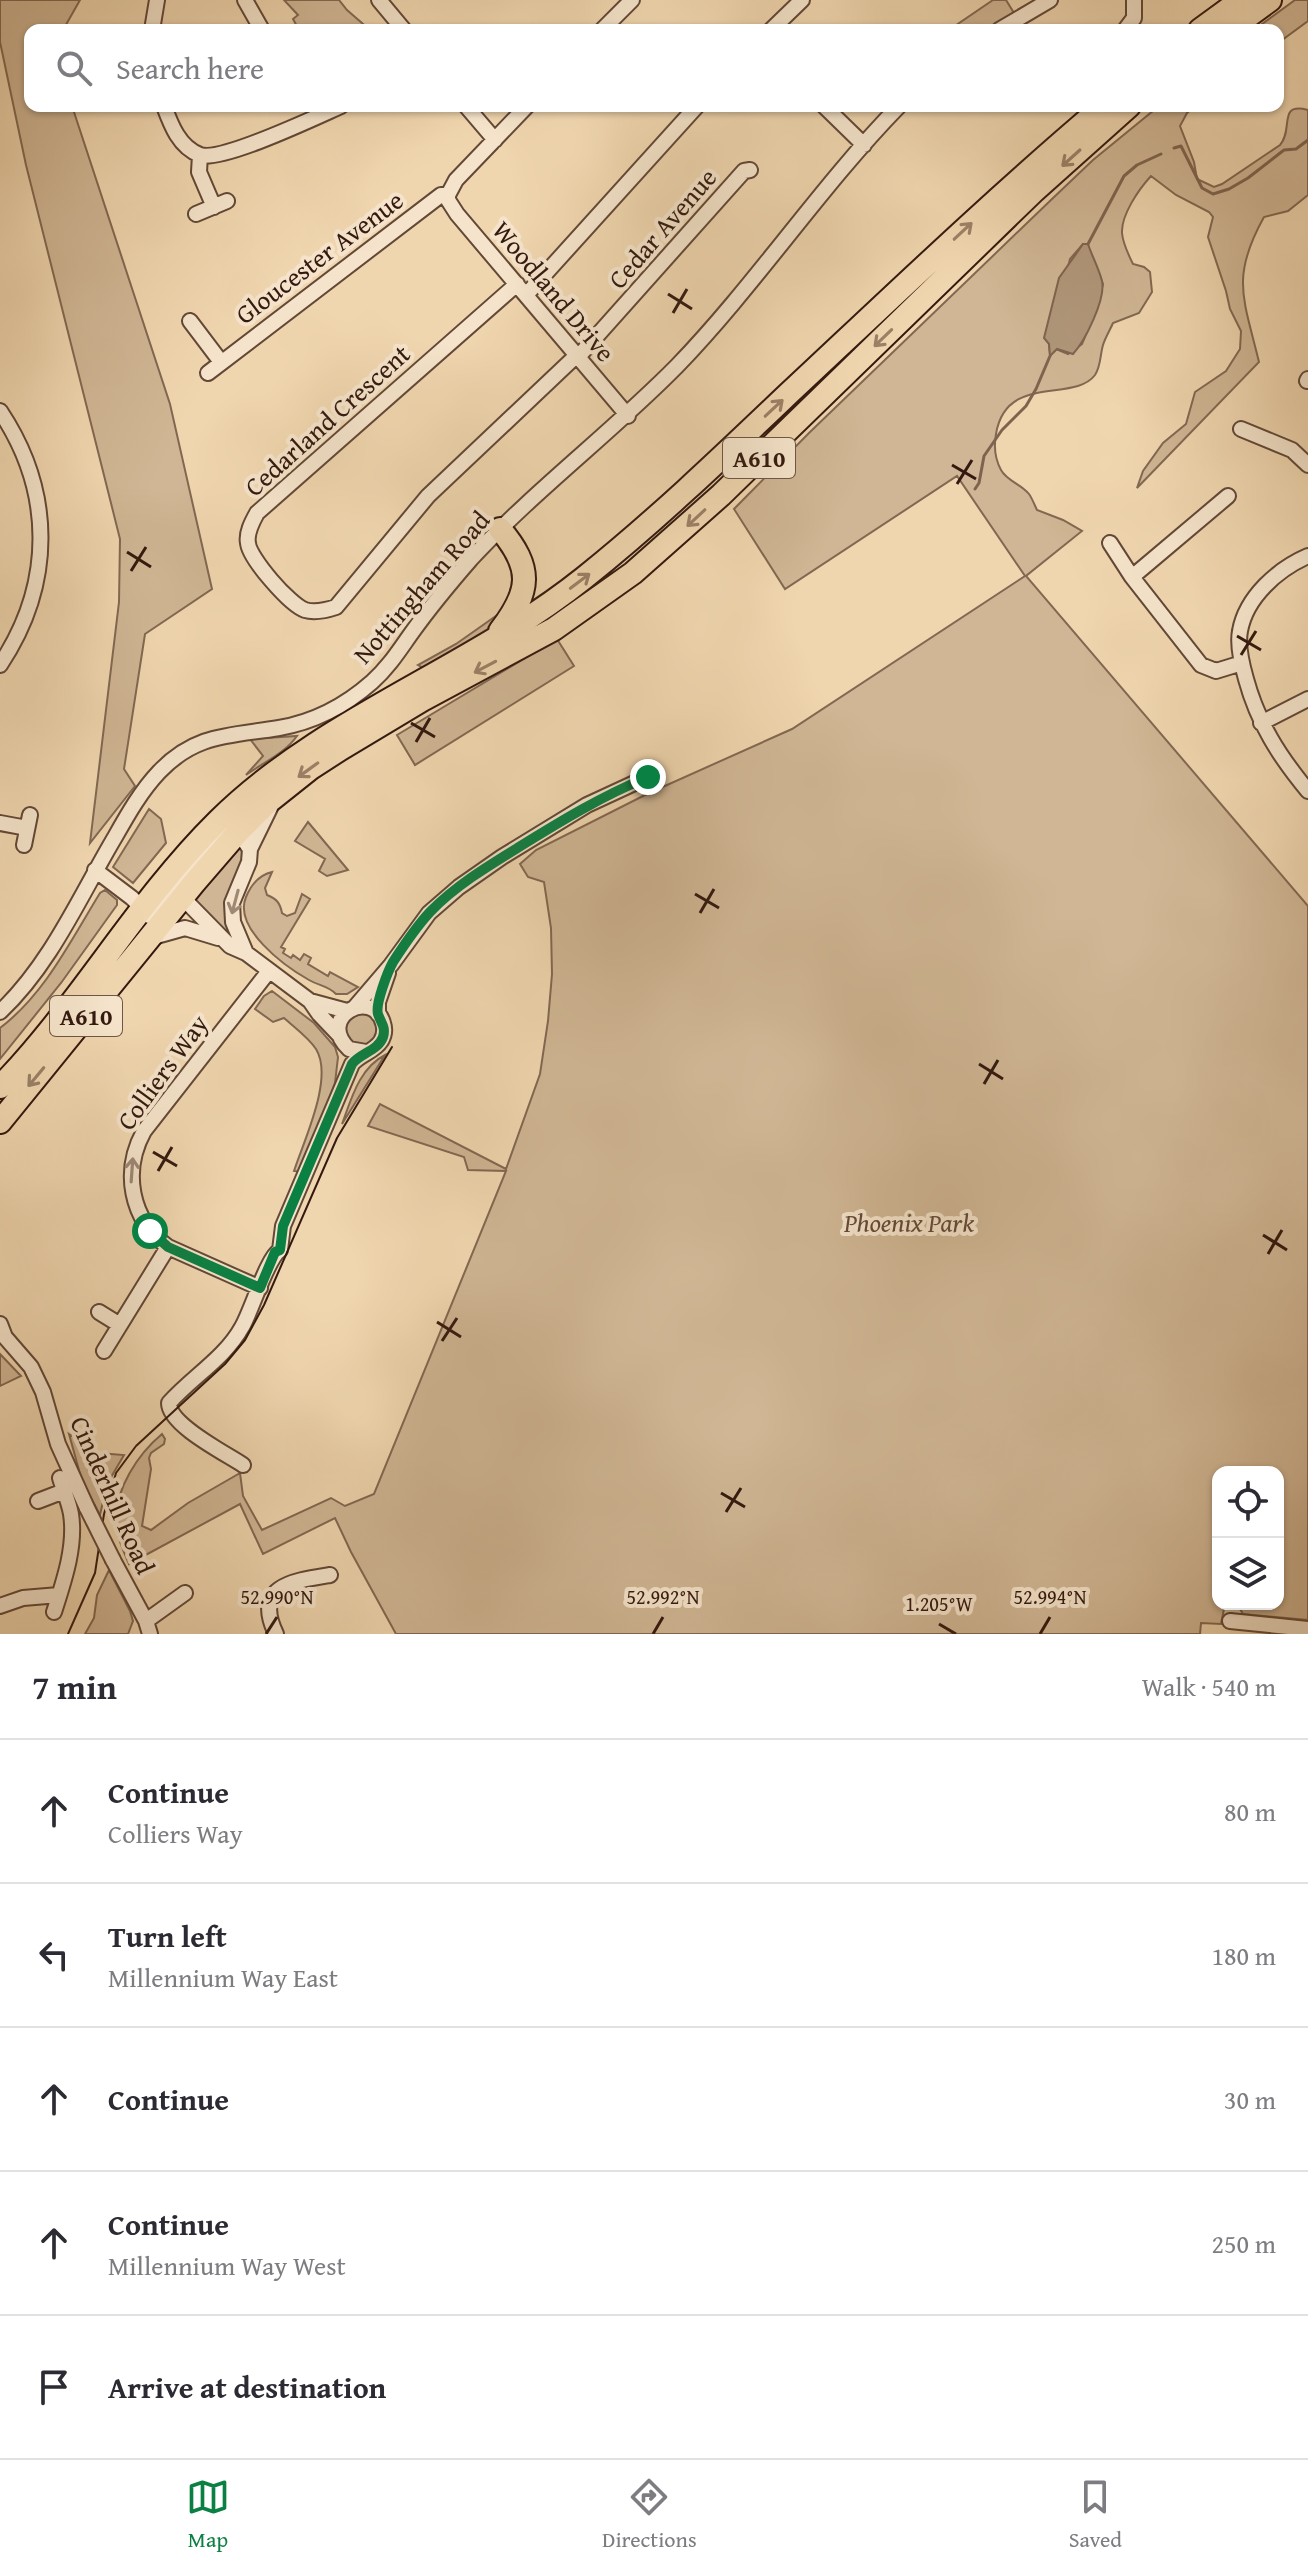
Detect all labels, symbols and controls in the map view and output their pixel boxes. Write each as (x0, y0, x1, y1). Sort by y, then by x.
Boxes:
search box (24, 24, 1284, 112)
icon: search (52, 46, 96, 90)
text: Search here (116, 46, 264, 90)
one-way arrow (1062, 149, 1082, 167)
street label: Cedar Avenue (598, 159, 726, 297)
street label: Gloucester Avenue (227, 181, 411, 333)
street label: Woodland Drive (483, 212, 625, 370)
one-way arrow (953, 222, 973, 240)
one-way arrow (874, 328, 894, 346)
street label: Cedarland Crescent (235, 335, 419, 505)
one-way arrow (763, 400, 783, 418)
road number: A610 (723, 438, 795, 478)
street label: Nottingham Road (343, 502, 499, 672)
one-way arrow (686, 509, 706, 528)
one-way arrow (568, 573, 590, 590)
one-way arrow (473, 660, 497, 676)
route end (630, 759, 666, 795)
one-way arrow (298, 762, 320, 779)
one-way arrow (227, 888, 242, 914)
road number: A610 (50, 996, 122, 1036)
street label: Colliers Way (107, 1006, 217, 1138)
one-way arrow (27, 1066, 45, 1087)
one-way arrow (125, 1157, 140, 1184)
park label: Phoenix Park (843, 1203, 974, 1242)
route start (132, 1213, 168, 1249)
street label: Cinderhill Road (61, 1410, 165, 1580)
map controls (1212, 1466, 1284, 1610)
button: locate (1212, 1466, 1284, 1538)
button: layers (1212, 1538, 1284, 1610)
text: 52.990°N (240, 1582, 314, 1611)
text: 52.992°N (626, 1582, 700, 1611)
text: 52.994°N (1013, 1582, 1087, 1611)
text: 1.205°W (905, 1589, 973, 1618)
text: 7 min (32, 1662, 117, 1711)
text: Walk · 540 m (1142, 1667, 1276, 1706)
text: Continue (108, 1770, 229, 1814)
icon: ahead (32, 1789, 76, 1833)
text: 80 m (1224, 1792, 1276, 1831)
text: Colliers Way (108, 1814, 243, 1853)
text: Turn left (108, 1914, 227, 1958)
icon: left (32, 1933, 76, 1977)
text: 180 m (1211, 1936, 1276, 1975)
text: Millennium Way East (108, 1958, 338, 1997)
icon: ahead (32, 2077, 76, 2121)
text: Continue (108, 2077, 229, 2121)
text: 30 m (1224, 2080, 1276, 2119)
text: Continue (108, 2202, 229, 2246)
icon: ahead (32, 2221, 76, 2265)
text: 250 m (1211, 2224, 1276, 2263)
text: Millennium Way West (108, 2246, 346, 2285)
icon: arrive (32, 2365, 76, 2409)
text: Arrive at destination (108, 2365, 386, 2409)
tab: Map (186, 2475, 230, 2555)
tab: Directions (602, 2475, 697, 2555)
tab: Saved (1069, 2475, 1122, 2555)

